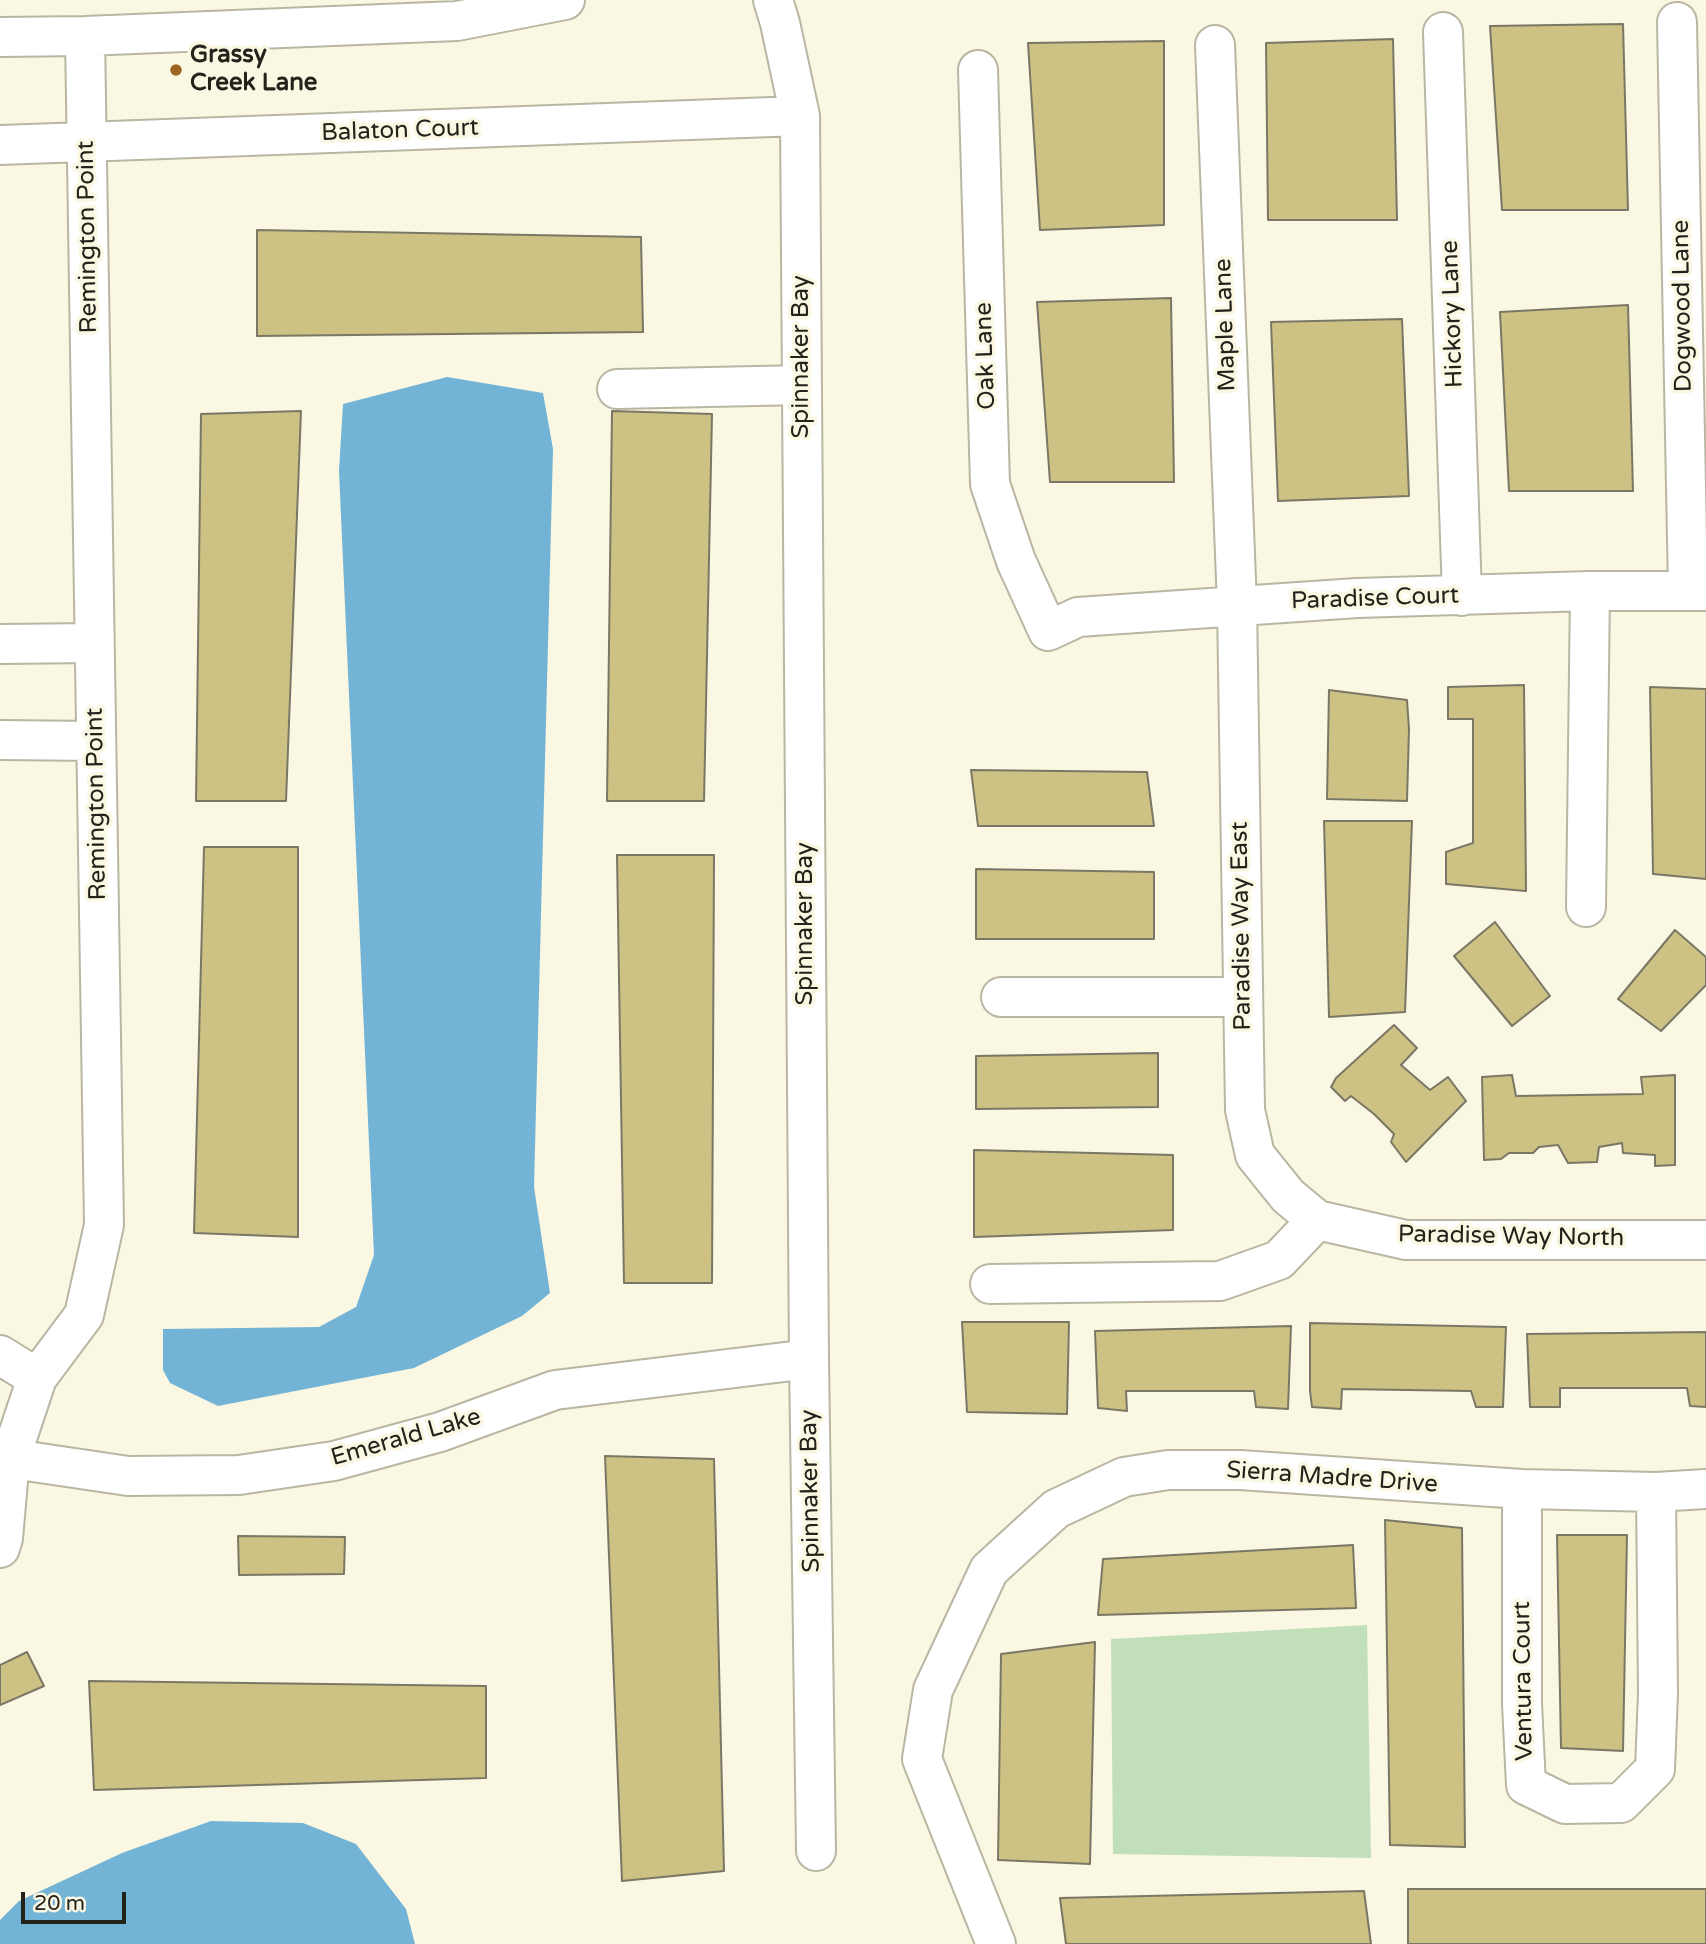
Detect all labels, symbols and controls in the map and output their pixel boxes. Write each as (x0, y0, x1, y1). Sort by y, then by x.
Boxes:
place label: Grassy Creek Lane (190, 42, 317, 98)
marker: Grassy Creek Lane (168, 62, 184, 78)
street label: Balaton Court (321, 114, 479, 148)
street label: Remington Point (72, 140, 104, 334)
street label: Dogwood Lane (1667, 220, 1699, 392)
street label: Hickory Lane (1436, 240, 1470, 388)
street label: Maple Lane (1209, 258, 1243, 392)
street label: Spinnaker Bay (788, 275, 816, 439)
street label: Oak Lane (970, 302, 1002, 410)
street label: Paradise Court (1291, 582, 1459, 616)
street label: Remington Point (81, 707, 113, 901)
street label: Paradise Way East (1226, 821, 1258, 1031)
street label: Spinnaker Bay (792, 842, 820, 1006)
street label: Paradise Way North (1398, 1221, 1624, 1253)
street label: Emerald Lake (328, 1403, 484, 1473)
street label: Spinnaker Bay (795, 1409, 827, 1573)
street label: Sierra Madre Drive (1225, 1456, 1439, 1500)
street label: Ventura Court (1508, 1601, 1540, 1761)
scale bar (24, 1878, 130, 1922)
text: 20 m (34, 1891, 85, 1916)

